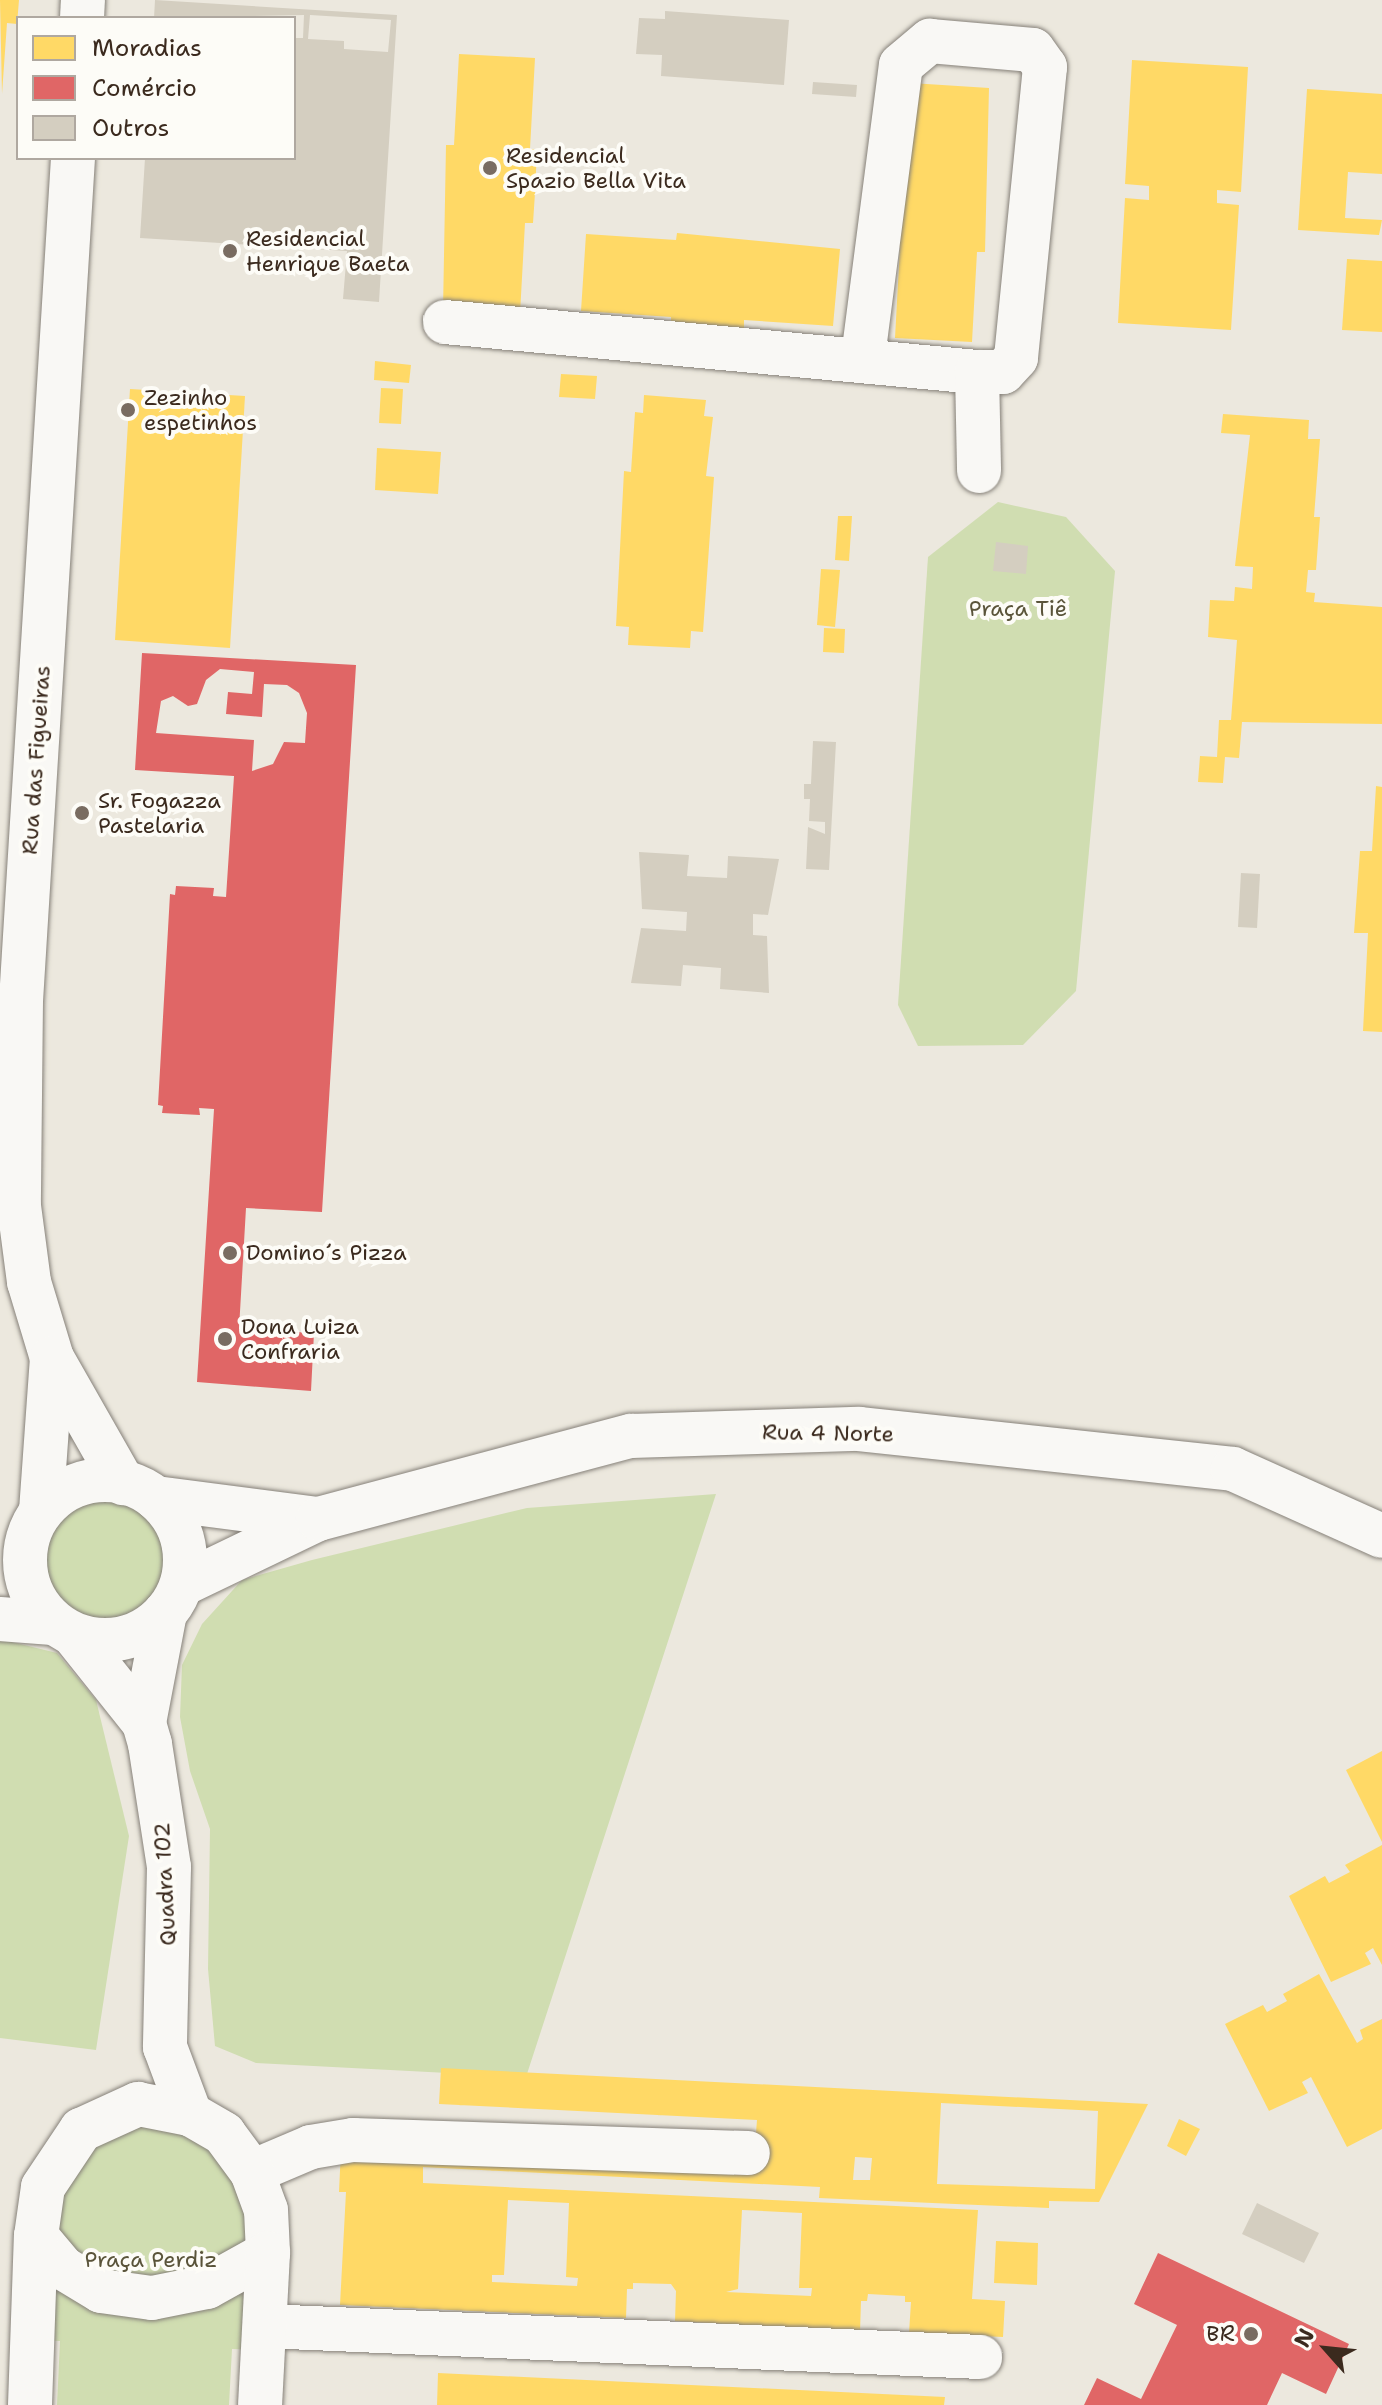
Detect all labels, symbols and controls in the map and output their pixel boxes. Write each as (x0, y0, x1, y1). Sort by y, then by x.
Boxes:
legend (16, 16, 296, 160)
text: Moradias (92, 32, 202, 64)
text: Comércio (92, 72, 197, 104)
text: Outros (92, 112, 170, 144)
place label: Residencial Spazio Bella Vita (506, 142, 686, 194)
marker: Residencial Spazio Bella Vita (481, 159, 499, 177)
place label: Residencial Henrique Baeta (246, 225, 409, 276)
marker: Residencial Henrique Baeta (221, 242, 239, 260)
place label: Zezinho espetinhos (144, 384, 257, 436)
marker: Zezinho espetinhos (119, 401, 137, 419)
park label: Praça Tiê (969, 596, 1067, 622)
street label: Rua das Figueiras (16, 664, 56, 856)
place label: Sr. Fogazza Pastelaria (98, 787, 221, 838)
marker: Sr. Fogazza Pastelaria (73, 804, 91, 822)
place label: Domino´s Pizza (246, 1240, 407, 1266)
marker: Domino´s Pizza (221, 1244, 239, 1262)
place label: Dona Luiza Confraria (241, 1313, 359, 1364)
marker: Dona Luiza Confraria (216, 1330, 234, 1348)
street label: Rua 4 Norte (762, 1419, 894, 1447)
street label: Quadra 102 (149, 1822, 181, 1946)
park label: Praça Perdiz (85, 2247, 217, 2273)
north arrow (1286, 2309, 1366, 2389)
place label: BR (1206, 2321, 1235, 2347)
text: N (1287, 2324, 1321, 2352)
marker: BR (1242, 2325, 1260, 2343)

